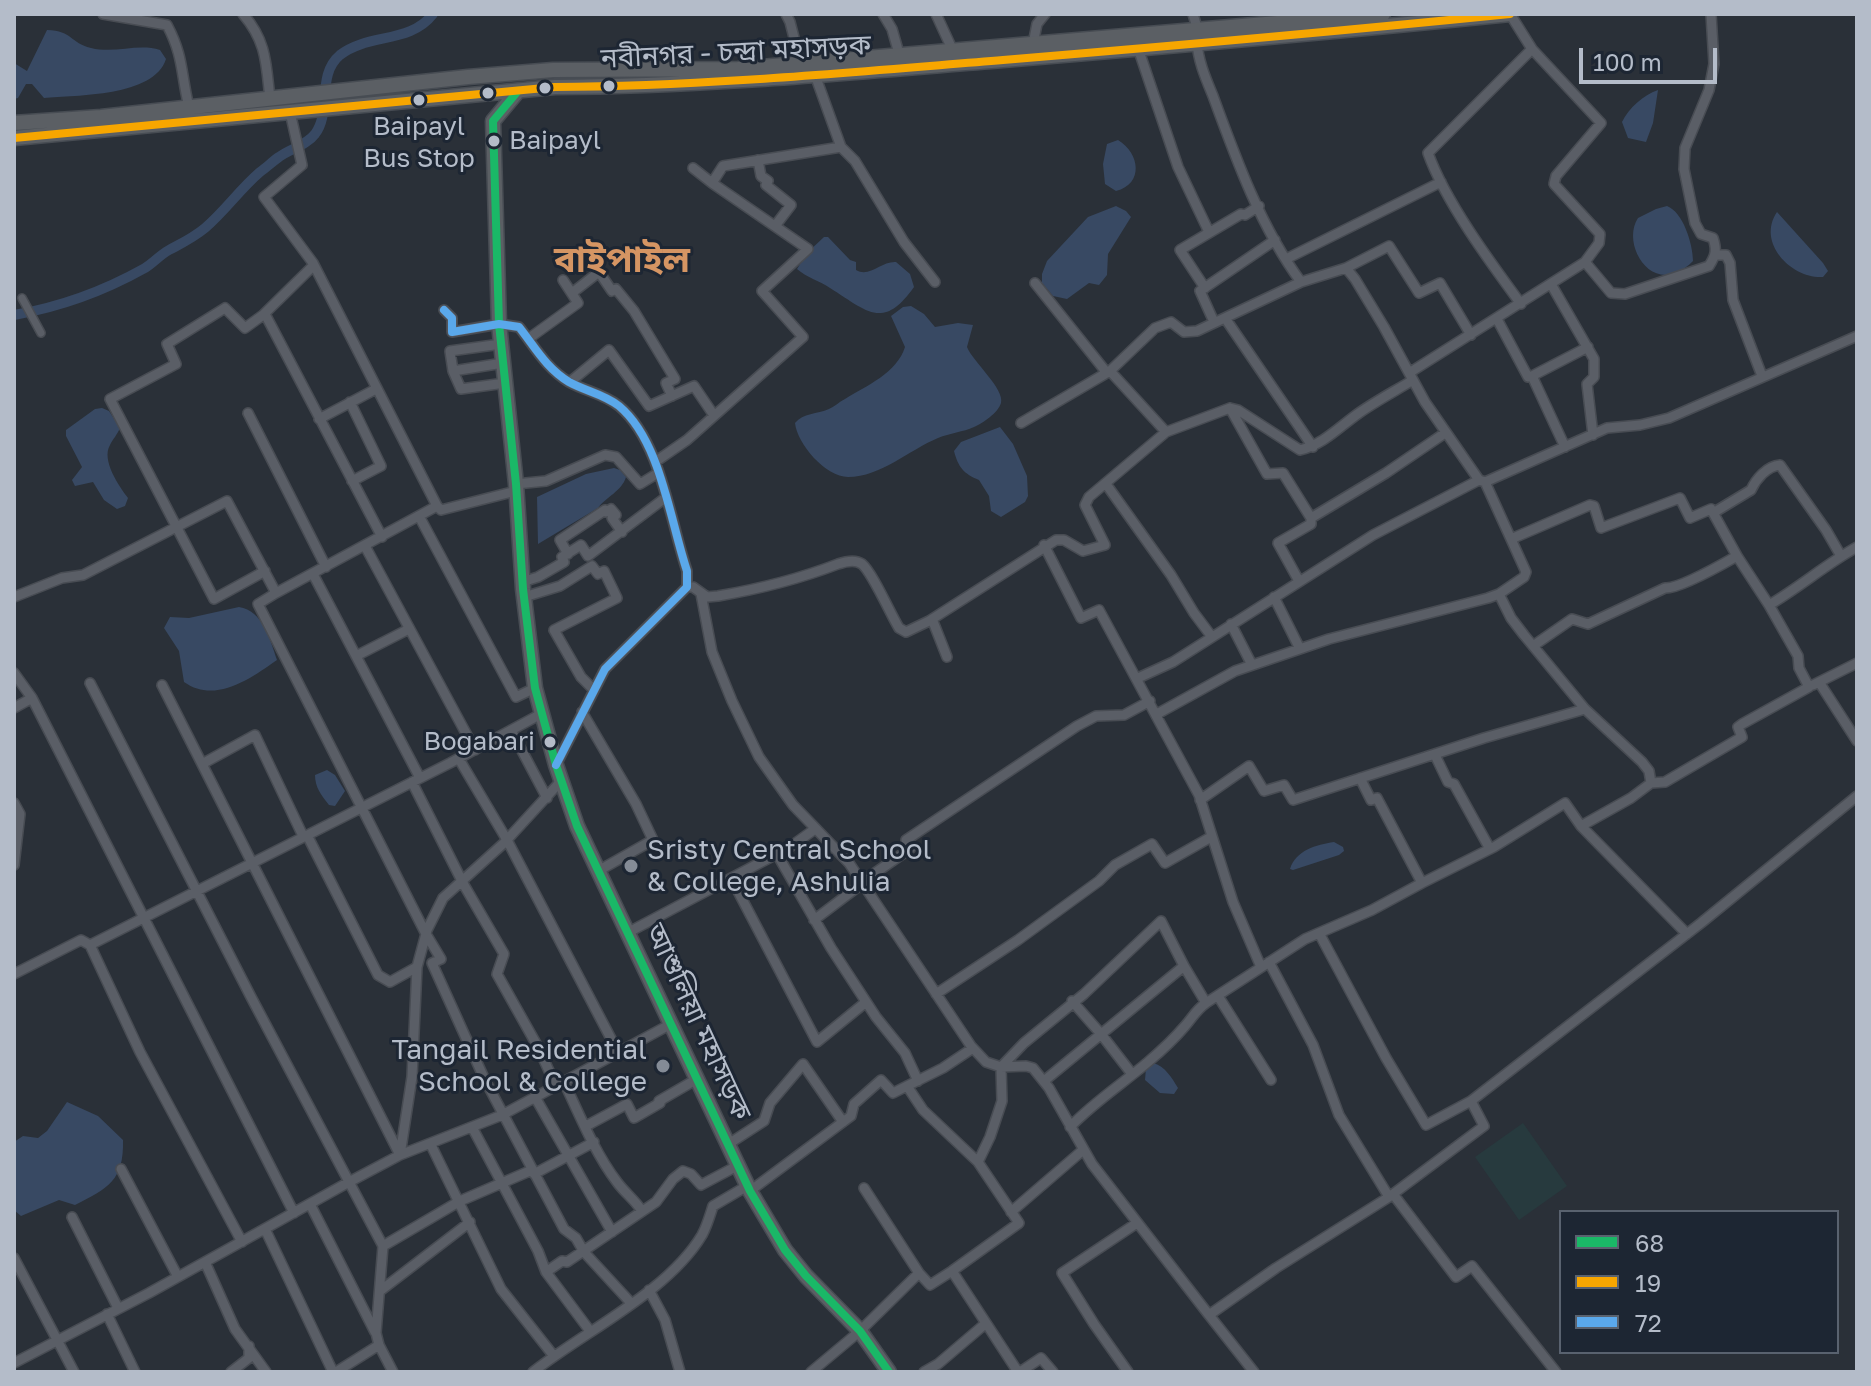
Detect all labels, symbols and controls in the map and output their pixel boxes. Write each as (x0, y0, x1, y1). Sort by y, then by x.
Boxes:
street label: নবীনগর - চন্দ্রা মহাসড়ক (600, 28, 872, 76)
scale bar (1583, 32, 1721, 82)
text: 100 m (1593, 47, 1662, 76)
unlabelled marker (601, 78, 617, 94)
unlabelled marker (537, 80, 553, 96)
unlabelled marker (480, 85, 496, 101)
marker: Baipayl Bus Stop (411, 92, 427, 108)
place label: Baipayl Bus Stop (363, 111, 475, 172)
place label: Baipayl (509, 125, 601, 157)
marker: Baipayl (486, 133, 502, 149)
district label: বাইপাইল (554, 239, 690, 283)
place label: Bogabari (424, 726, 535, 758)
marker: Bogabari (542, 734, 558, 750)
place label: Sristy Central School & College, Ashulia (647, 833, 931, 899)
marker: Sristy Central School & College, Ashulia (622, 857, 640, 875)
street label: আশুলিয়া মহাসড়ক (638, 918, 758, 1126)
place label: Tangail Residential School & College (391, 1033, 647, 1099)
marker: Tangail Residential School & College (654, 1057, 672, 1075)
legend (1559, 1210, 1839, 1354)
text: 68 (1635, 1228, 1664, 1257)
text: 19 (1635, 1268, 1661, 1297)
text: 72 (1635, 1308, 1662, 1337)

